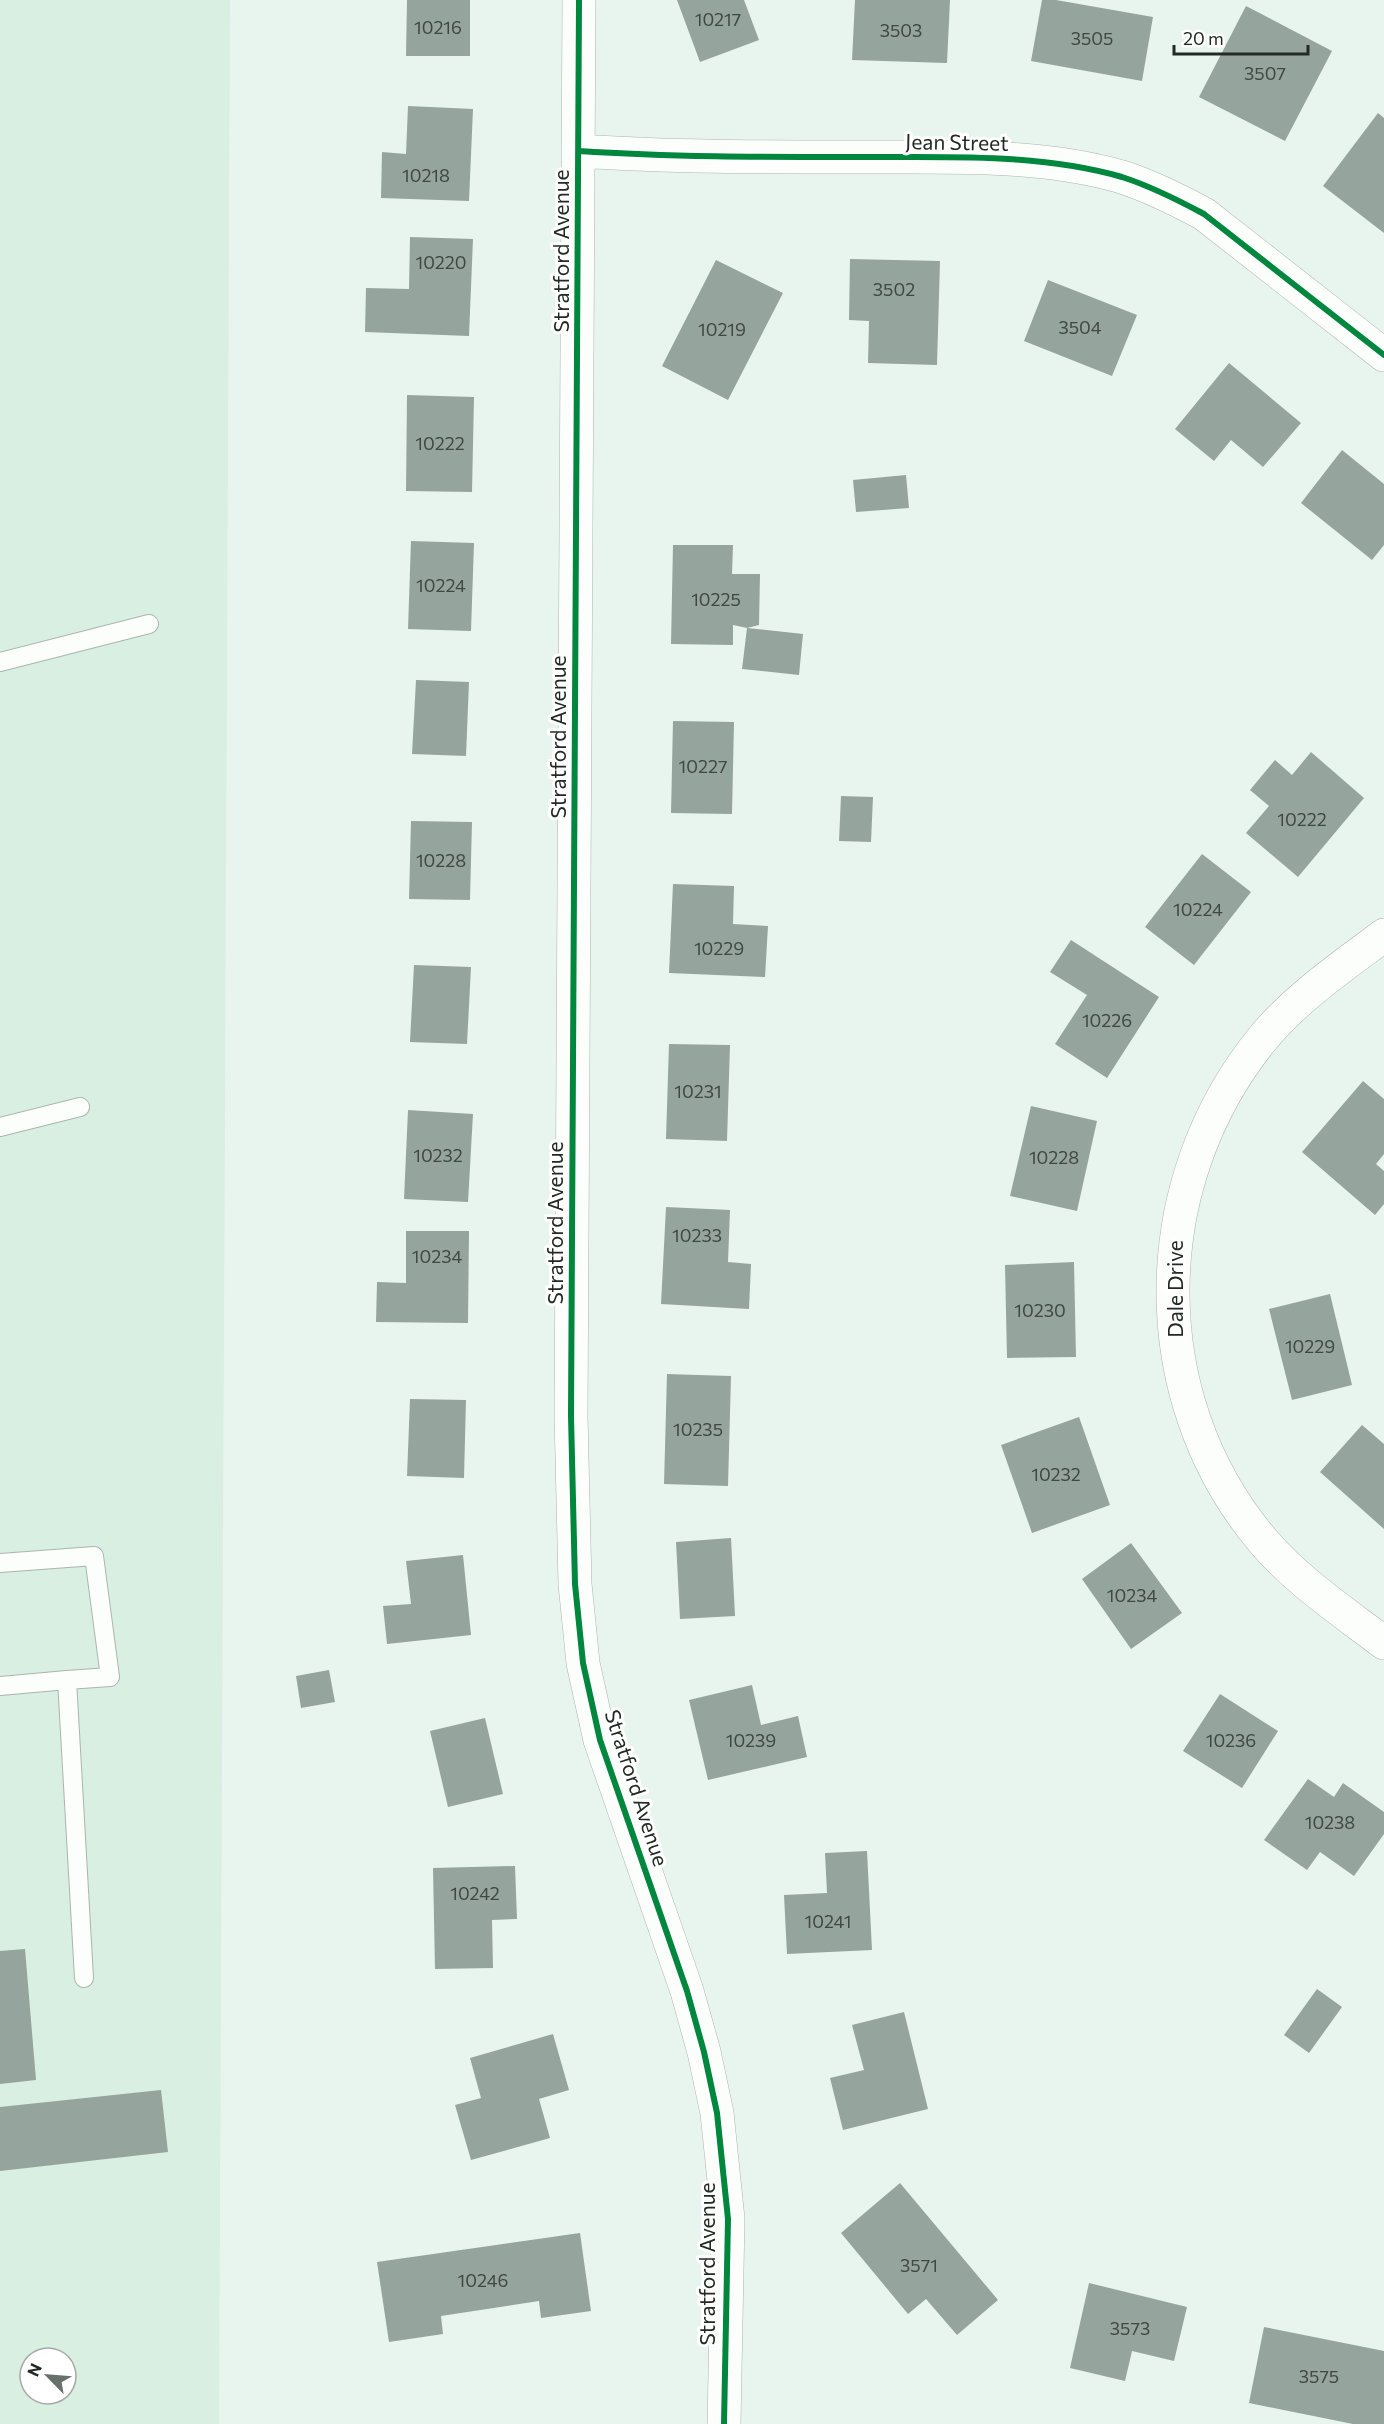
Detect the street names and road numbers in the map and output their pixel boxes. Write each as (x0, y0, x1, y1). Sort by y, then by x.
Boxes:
street label: Jean Street (905, 128, 1009, 155)
street label: Stratford Avenue (548, 170, 573, 333)
street label: Stratford Avenue (545, 656, 570, 819)
street label: Stratford Avenue (542, 1142, 567, 1305)
street label: Dale Drive (1162, 1240, 1187, 1338)
street label: Stratford Avenue (600, 1706, 674, 1869)
street label: Stratford Avenue (694, 2183, 719, 2346)

